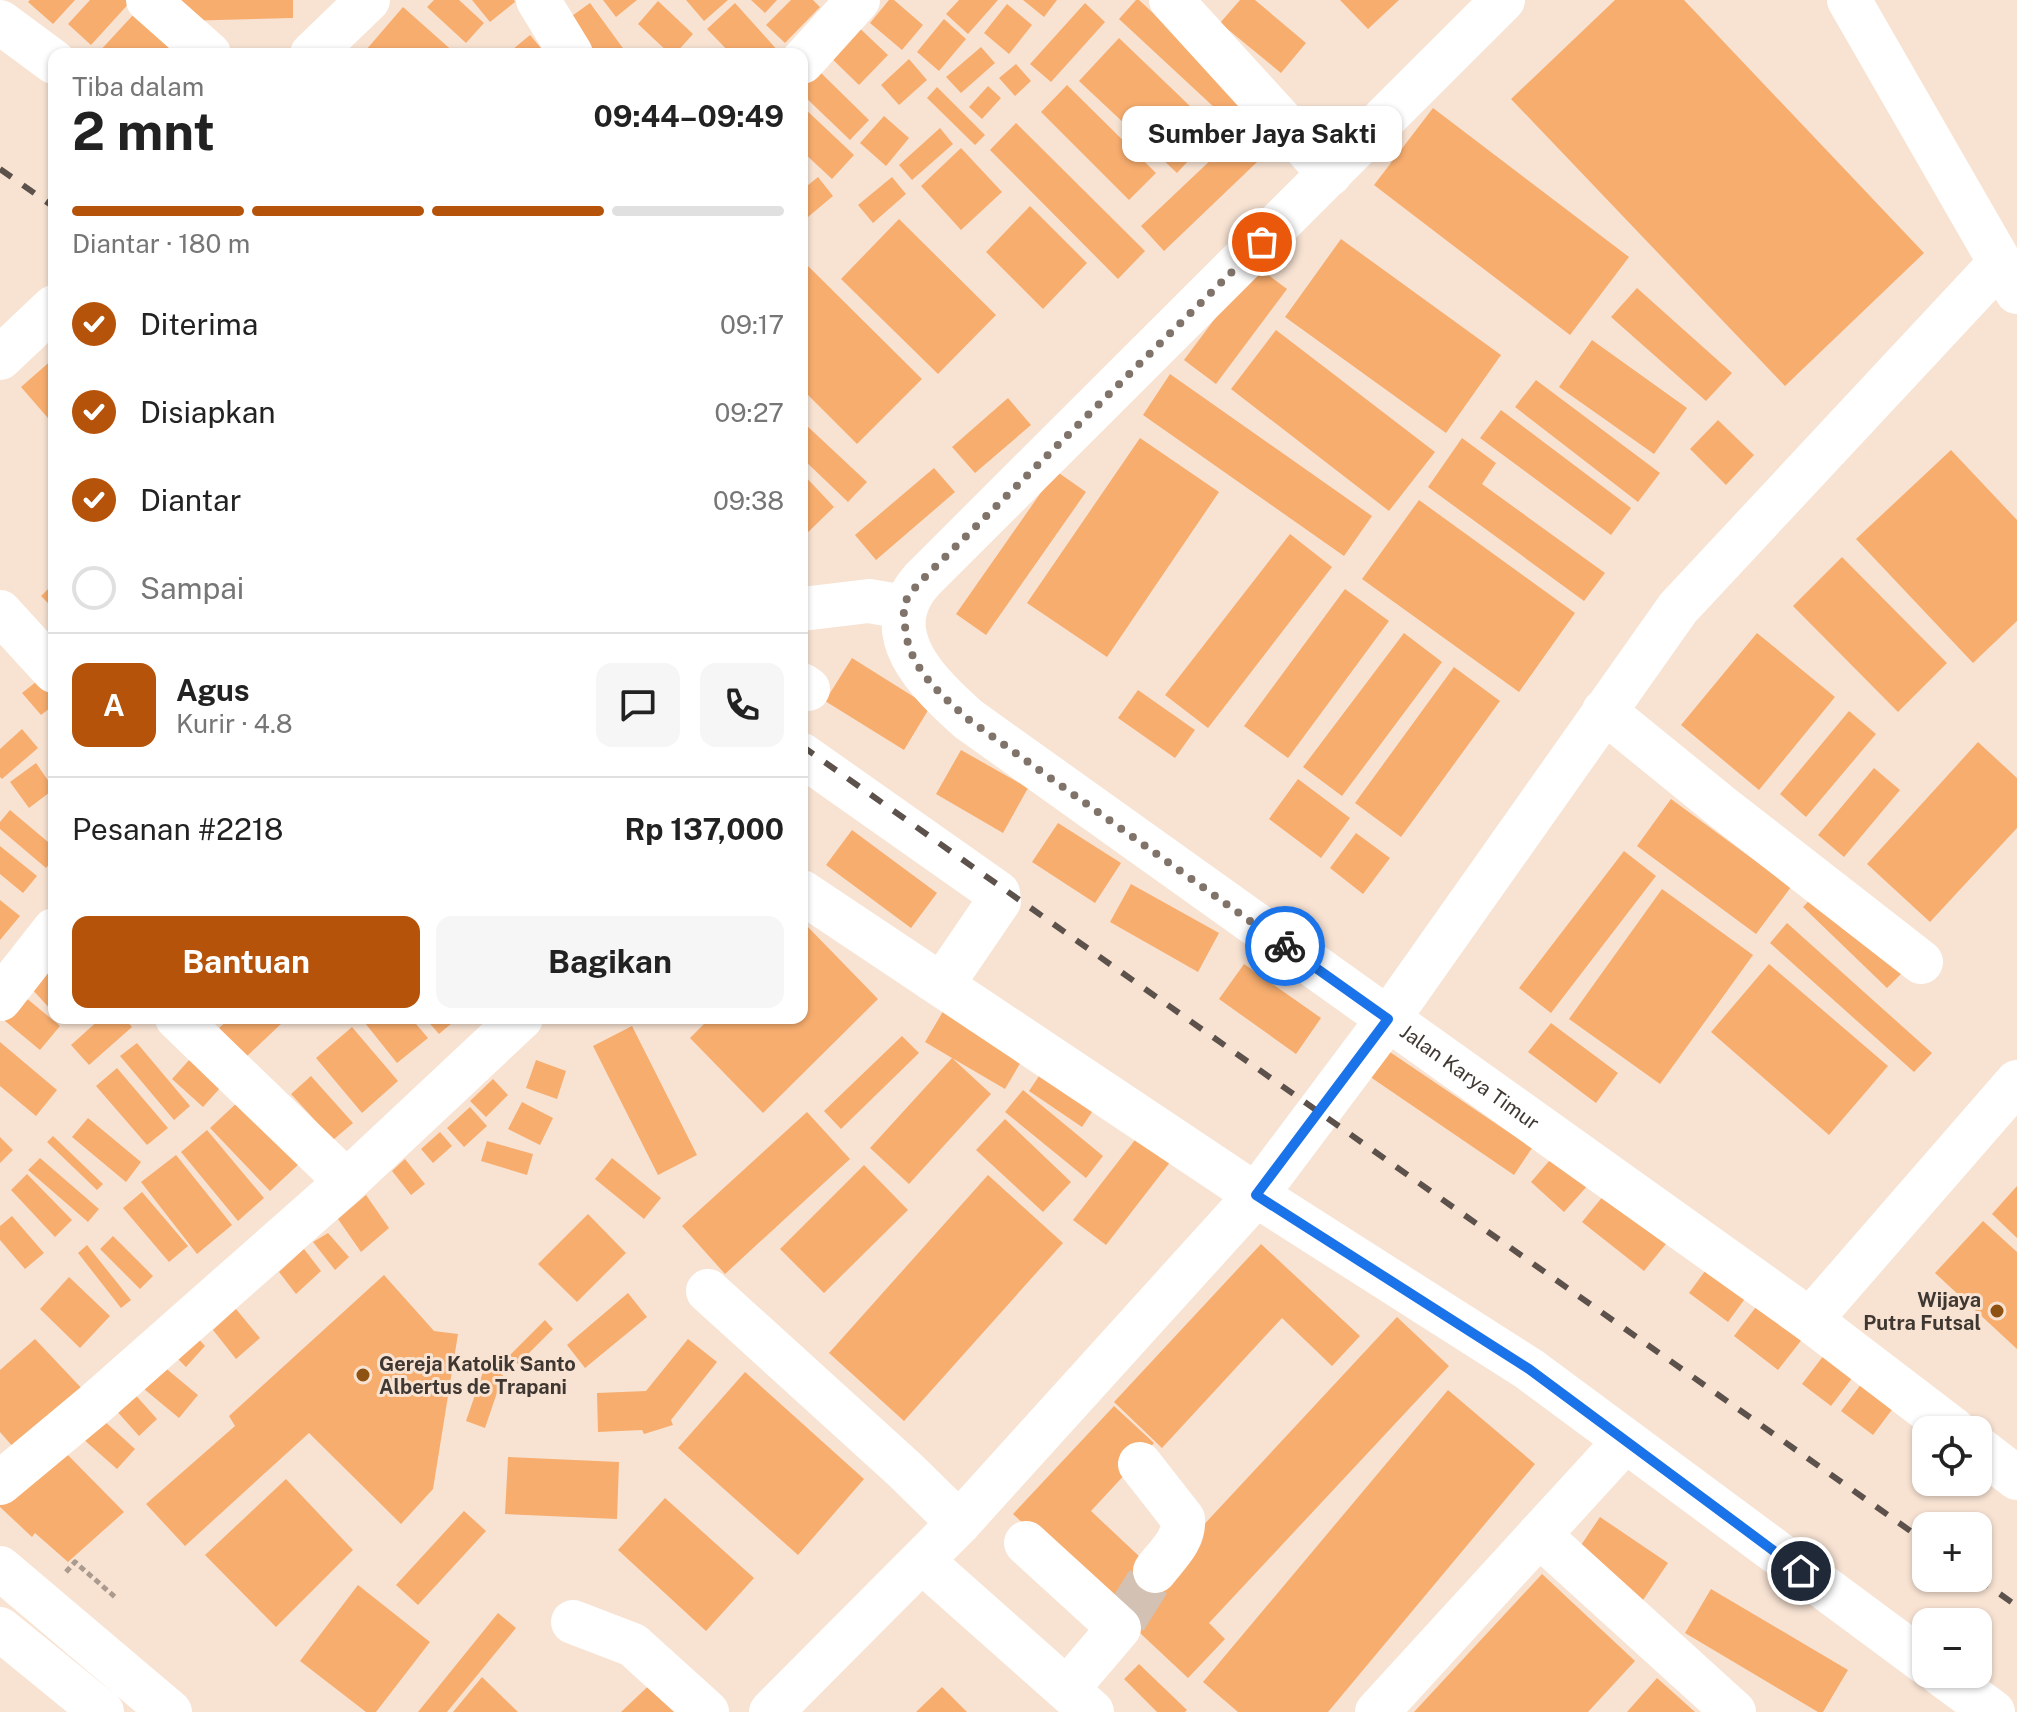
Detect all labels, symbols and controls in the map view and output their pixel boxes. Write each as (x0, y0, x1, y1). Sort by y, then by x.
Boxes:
text: Tiba dalam (72, 71, 204, 102)
text: 09:44–09:49 (593, 98, 784, 134)
text: 2 mnt (72, 101, 215, 162)
callout: Sumber Jaya Sakti (1122, 106, 1402, 162)
text: Sumber Jaya Sakti (1147, 118, 1377, 149)
pin (1228, 208, 1296, 276)
icon: bag (1240, 220, 1284, 264)
text: Diantar · 180 m (72, 228, 250, 259)
icon: check (72, 302, 116, 346)
text: Diterima (140, 306, 258, 342)
text: 09:17 (720, 309, 784, 340)
icon: check (72, 390, 116, 434)
text: Disiapkan (140, 394, 276, 430)
text: 09:27 (715, 397, 784, 428)
icon: check (72, 478, 116, 522)
text: Diantar (140, 482, 241, 518)
text: 09:38 (713, 485, 784, 516)
text: Sampai (140, 570, 244, 606)
button: chat (596, 663, 680, 747)
button: phone (700, 663, 784, 747)
text: Agus (176, 672, 250, 708)
text: A (103, 687, 125, 723)
text: Kurir · 4.8 (176, 708, 293, 739)
text: Pesanan #2218 (72, 811, 284, 847)
text: Rp 137,000 (625, 811, 784, 847)
courier (1245, 906, 1325, 986)
button: Bantuan (72, 916, 420, 1008)
button: Bagikan (436, 916, 784, 1008)
icon: bike (1263, 924, 1307, 968)
street label: Jalan Karya Timur (1395, 1019, 1544, 1135)
place label: Wijaya Putra Futsal (1863, 1288, 1981, 1335)
marker: Wijaya Putra Futsal (1988, 1302, 2006, 1320)
place label: Gereja Katolik Santo Albertus de Trapani (379, 1352, 576, 1399)
marker: Gereja Katolik Santo Albertus de Trapani (354, 1366, 372, 1384)
map controls (1912, 1416, 1992, 1688)
button: locate (1912, 1416, 1992, 1496)
button: + (1912, 1512, 1992, 1592)
pin (1767, 1537, 1835, 1605)
icon: home (1779, 1549, 1823, 1593)
button: − (1912, 1608, 1992, 1688)

